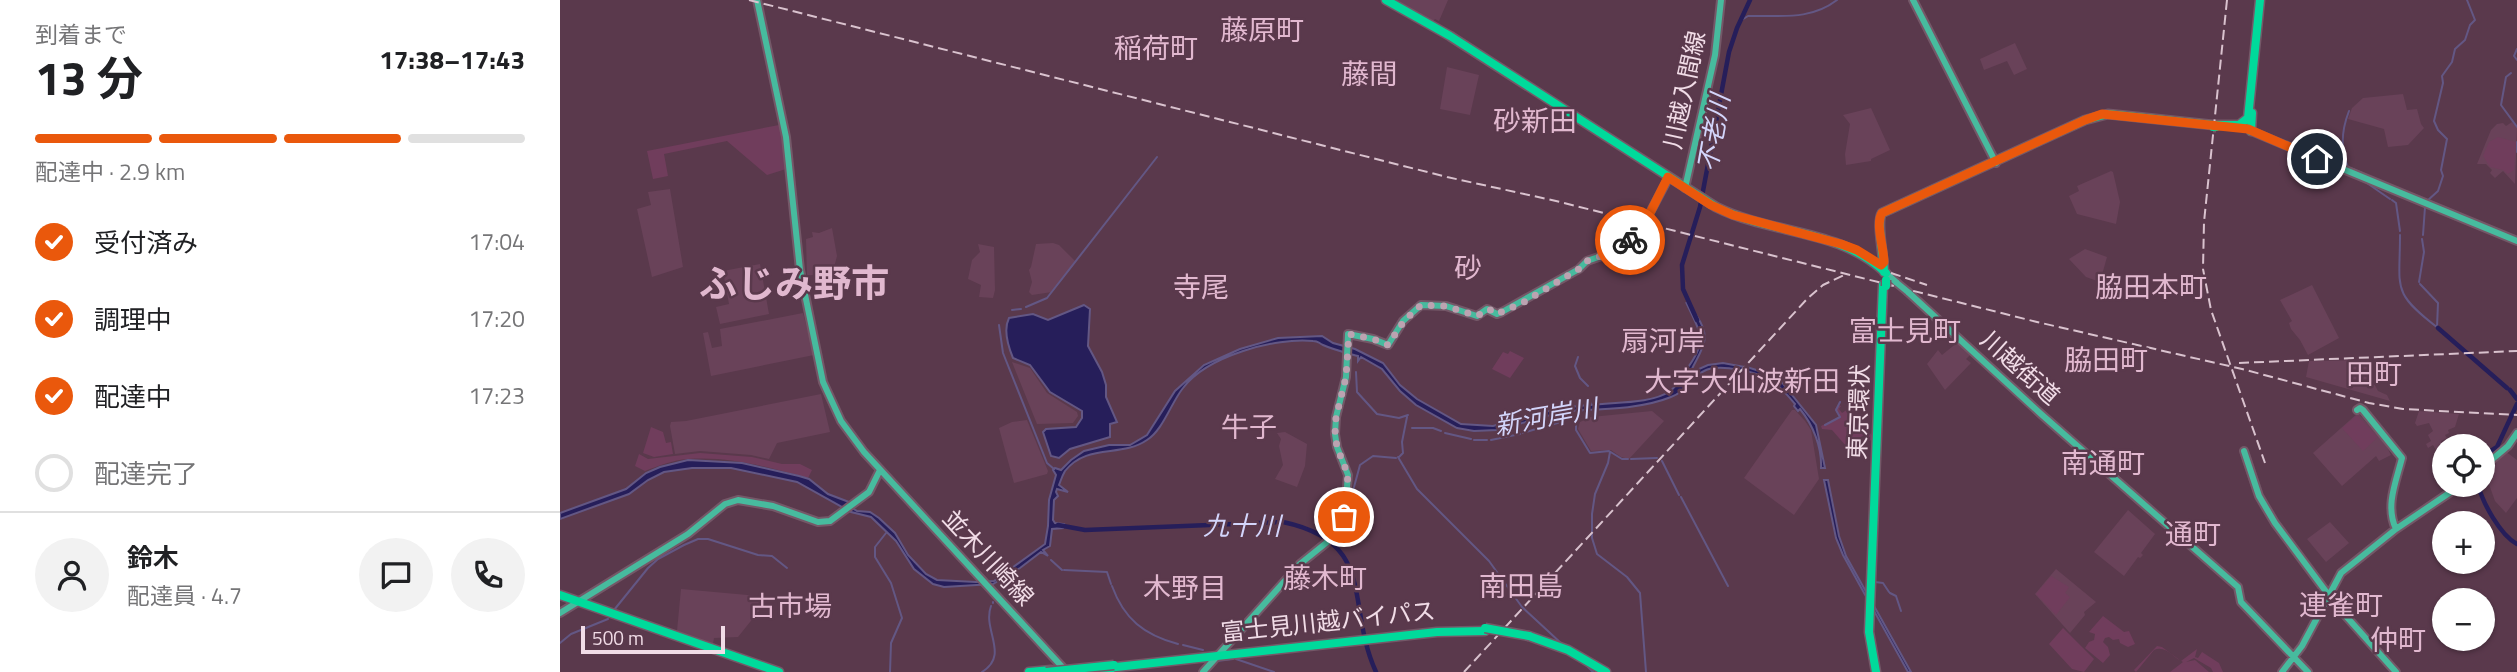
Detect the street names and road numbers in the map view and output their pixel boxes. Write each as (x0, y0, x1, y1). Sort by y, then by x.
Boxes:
street label: 川越入間線 (1654, 27, 1714, 152)
street label: 川越街道 (1973, 322, 2068, 413)
street label: 東京環状 (1838, 363, 1878, 461)
street label: 並木川崎線 (935, 501, 1043, 613)
street label: 富士見川越バイパス (1219, 592, 1437, 650)

